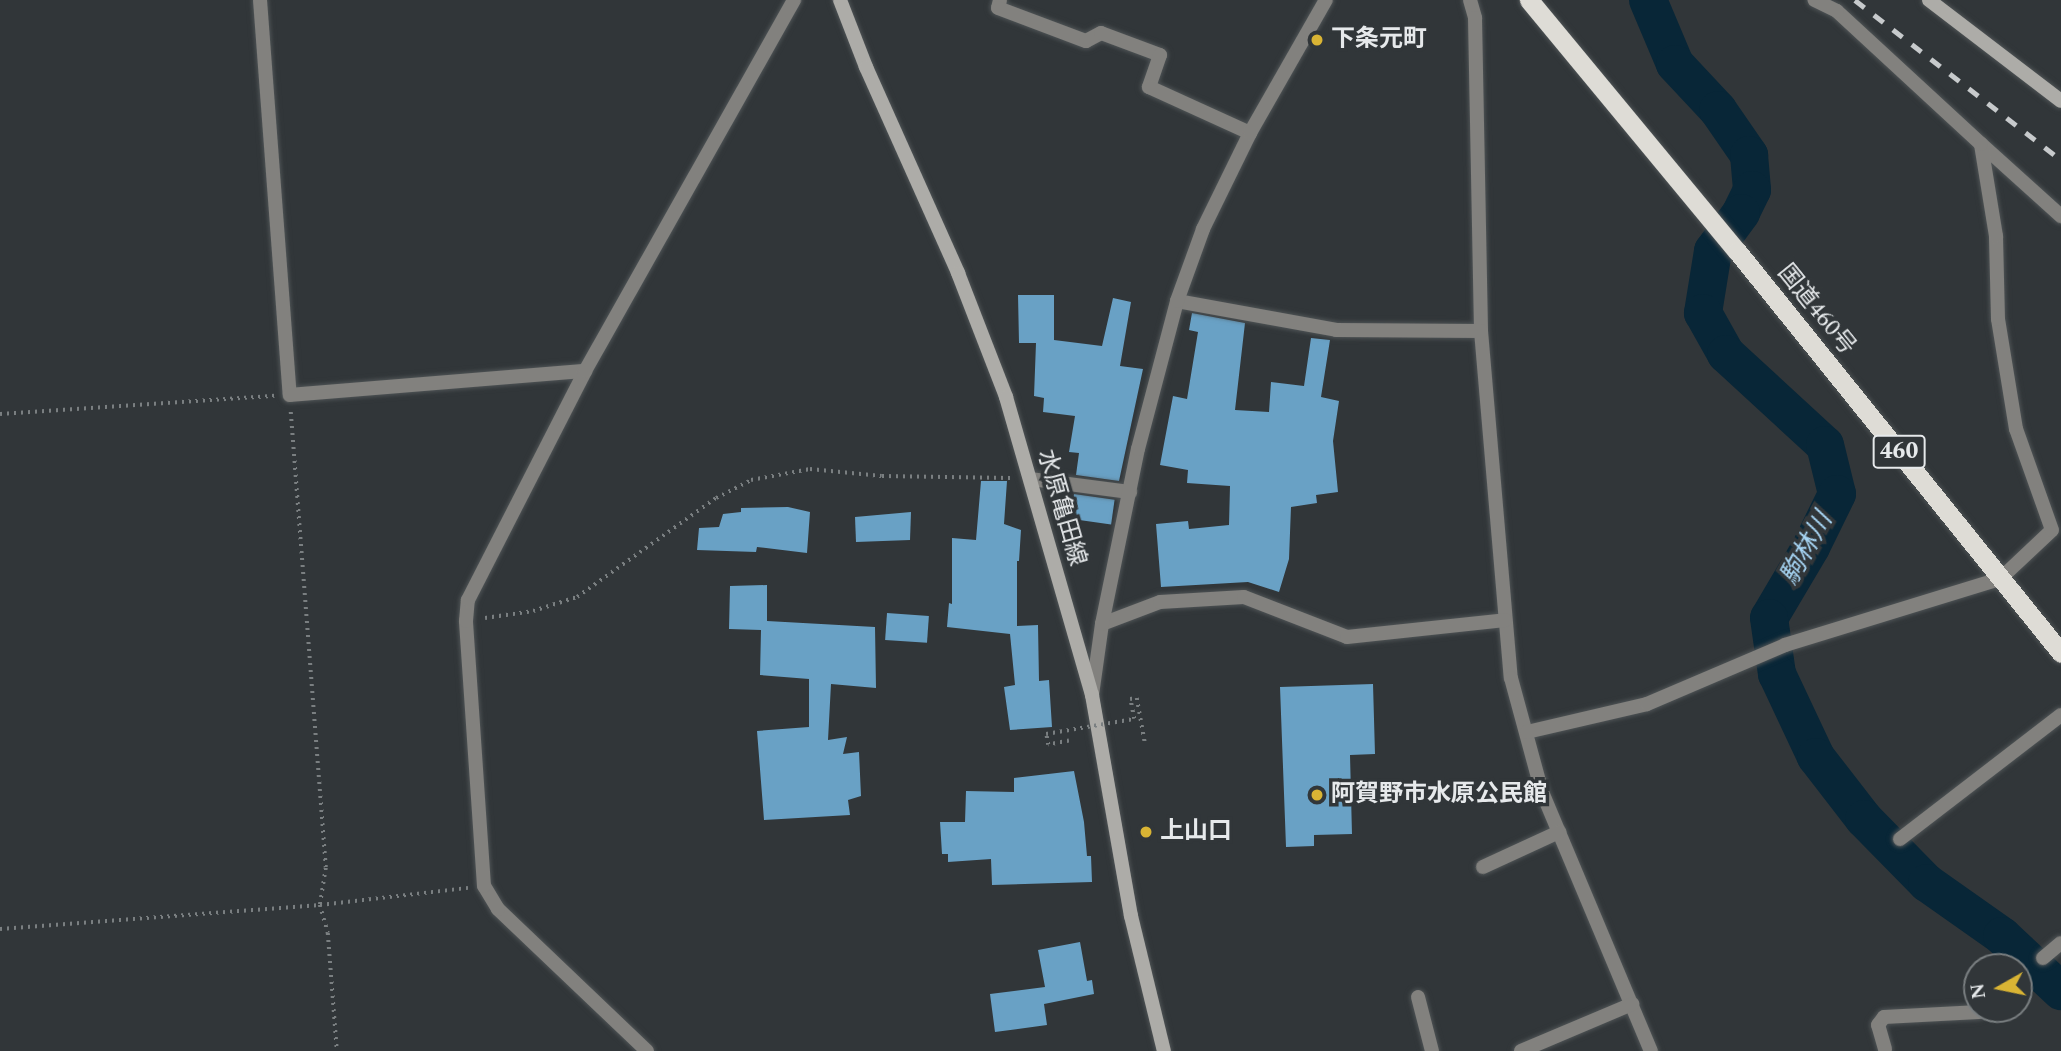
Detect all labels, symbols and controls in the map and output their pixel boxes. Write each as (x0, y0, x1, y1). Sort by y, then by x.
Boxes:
place label: 下条元町 (1331, 26, 1427, 54)
marker: 下条元町 (1309, 32, 1325, 48)
street label: 国道460号 (1771, 259, 1861, 361)
road number: 460 (1871, 432, 1927, 472)
street label: 水原亀田線 (1031, 446, 1091, 570)
water label: 駒林川 (1774, 507, 1840, 591)
place label: 阿賀野市水原公民館 (1331, 781, 1547, 809)
marker: 阿賀野市水原公民館 (1309, 787, 1325, 803)
place label: 上山口 (1160, 818, 1232, 846)
marker: 上山口 (1138, 824, 1154, 840)
north arrow (1963, 953, 2033, 1023)
text: N (1963, 981, 1994, 1001)

